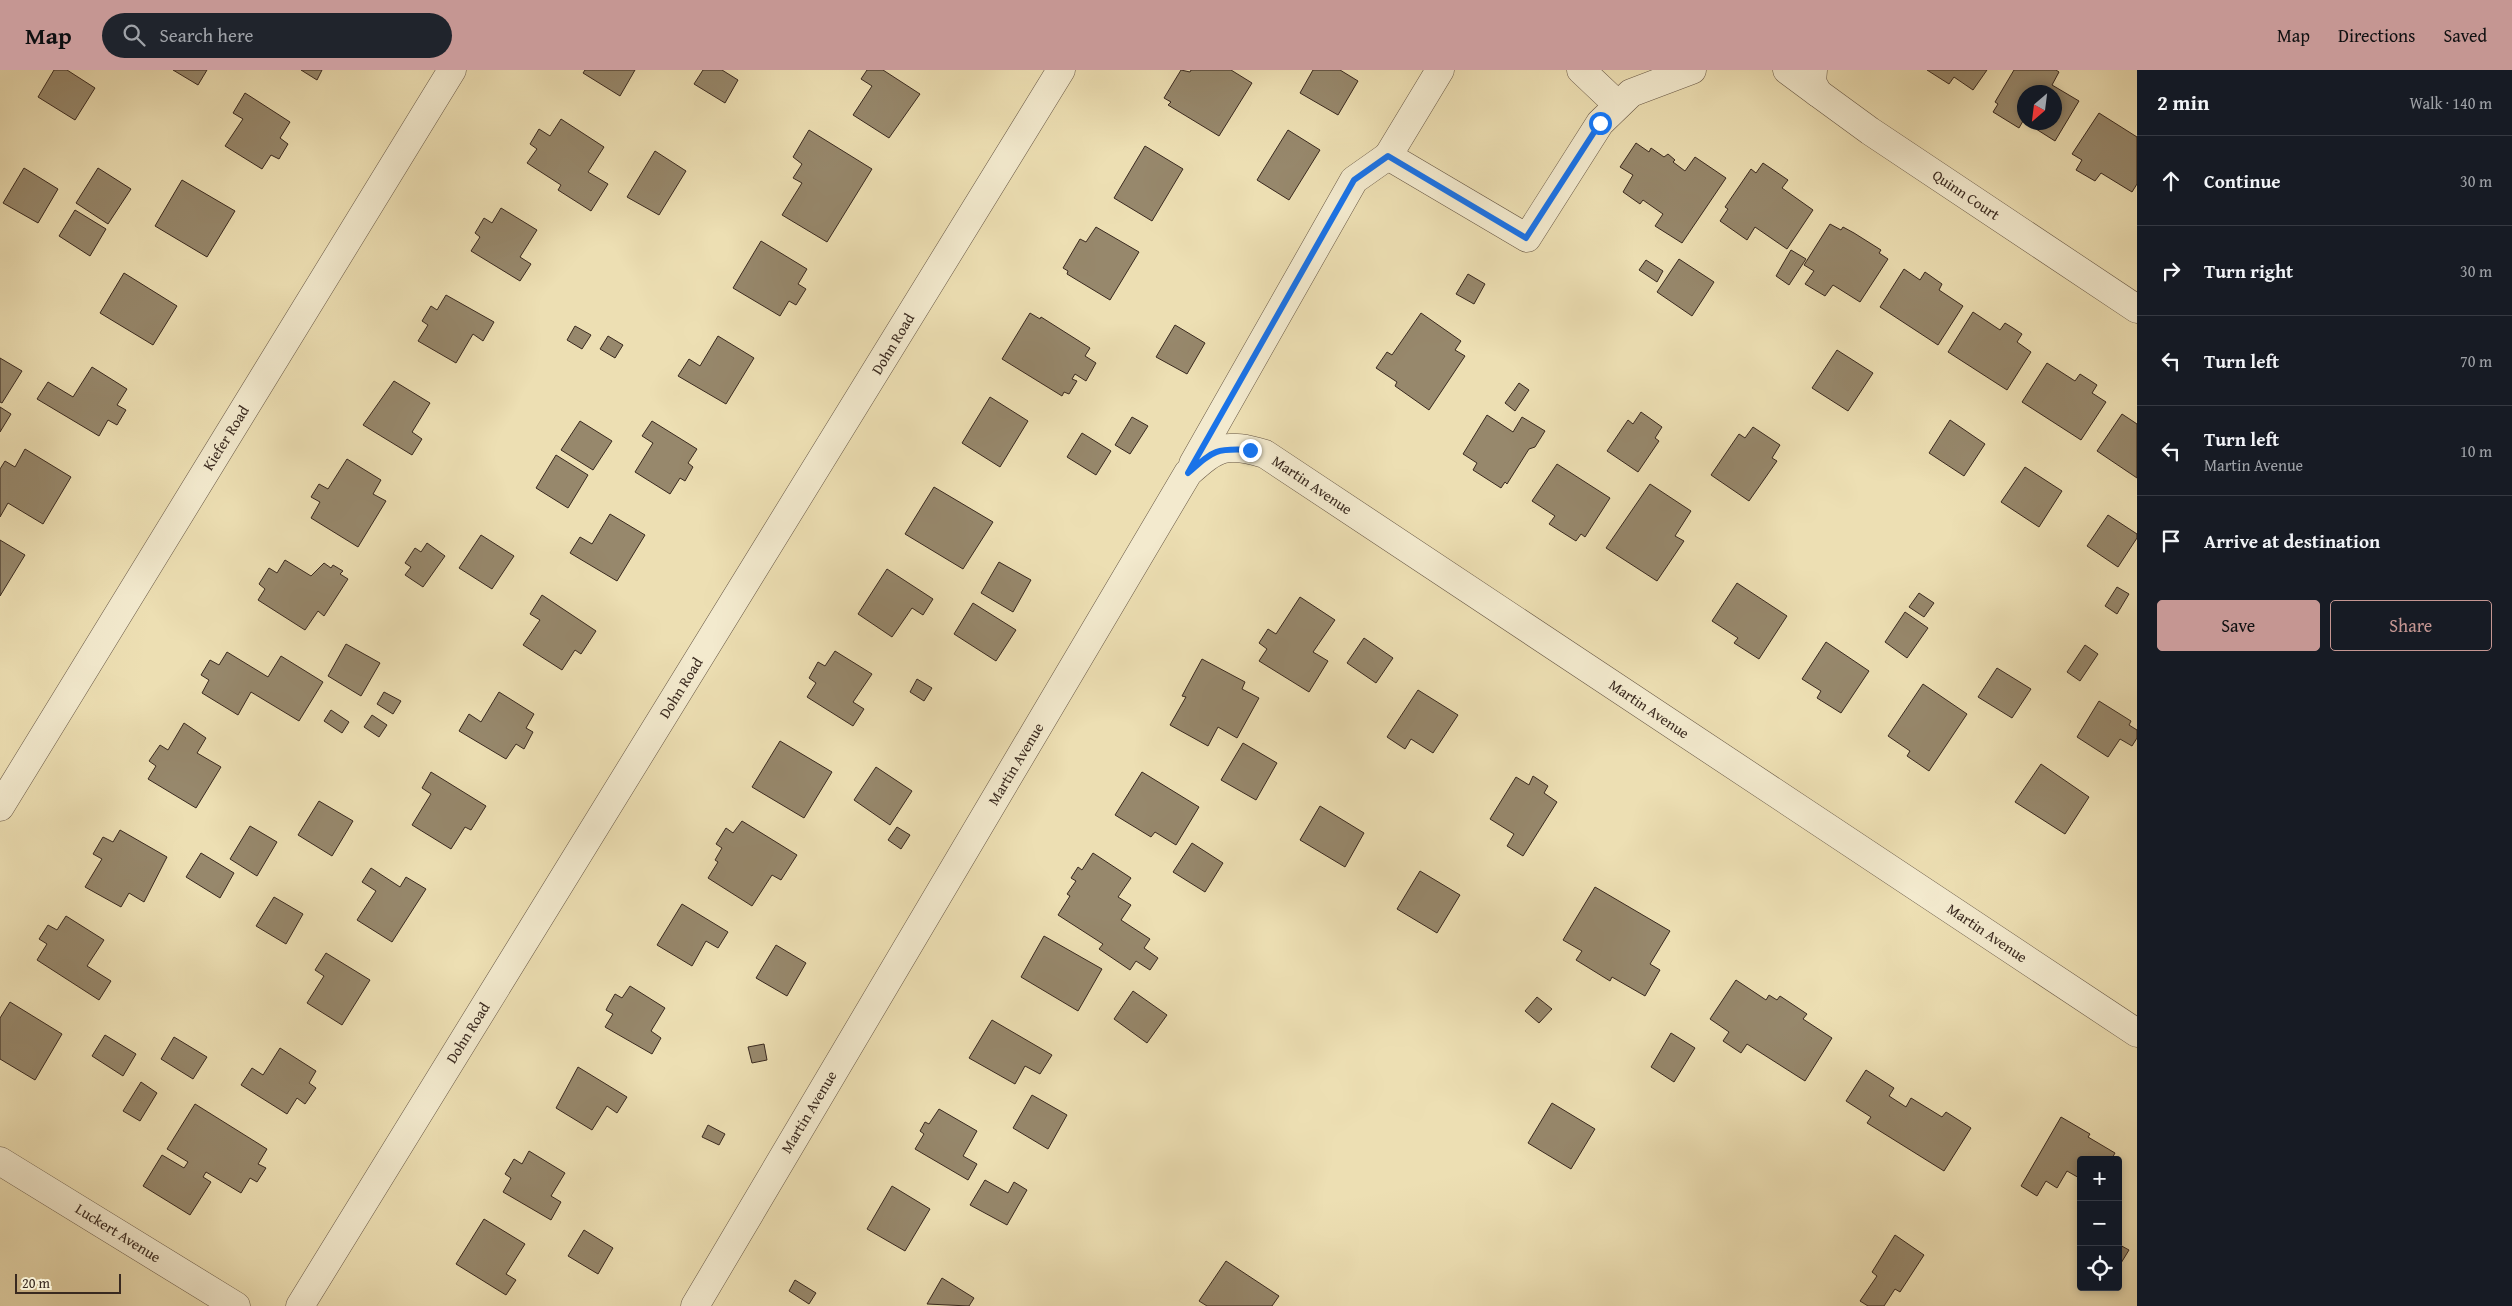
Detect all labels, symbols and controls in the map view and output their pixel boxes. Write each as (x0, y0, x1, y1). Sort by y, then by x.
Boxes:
search box (102, 13, 452, 58)
text: Map (25, 18, 72, 53)
icon: search (120, 21, 148, 49)
text: Search here (160, 21, 253, 49)
text: Map (2277, 22, 2310, 49)
text: Directions (2338, 22, 2415, 49)
text: Saved (2443, 22, 2487, 49)
north arrow (2017, 85, 2062, 130)
text: 2 min (2157, 87, 2209, 118)
text: Walk · 140 m (2409, 91, 2492, 115)
route start (1589, 112, 1612, 135)
street label: Quinn Court (1928, 164, 2005, 225)
icon: ahead (2157, 167, 2185, 195)
text: Continue (2204, 167, 2281, 195)
text: 30 m (2460, 169, 2492, 193)
icon: right (2157, 257, 2185, 285)
text: Turn right (2204, 257, 2293, 285)
text: 30 m (2460, 259, 2492, 283)
street label: Dohn Road (866, 309, 919, 378)
icon: left (2157, 347, 2185, 375)
text: Turn left (2204, 347, 2279, 375)
text: 70 m (2460, 349, 2492, 373)
street label: Kiefer Road (197, 401, 254, 474)
text: Turn left (2204, 425, 2279, 453)
icon: left (2157, 437, 2185, 465)
route end (1239, 439, 1262, 462)
text: 10 m (2460, 439, 2492, 463)
street label: Martin Avenue (1268, 450, 1357, 519)
text: Martin Avenue (2204, 453, 2303, 477)
icon: arrive (2157, 527, 2185, 555)
text: Arrive at destination (2204, 527, 2380, 555)
button: Save (2157, 600, 2320, 651)
button: Share (2330, 600, 2492, 651)
street label: Dohn Road (654, 653, 708, 722)
street label: Martin Avenue (1605, 674, 1694, 743)
street label: Martin Avenue (983, 719, 1048, 809)
street label: Martin Avenue (1943, 898, 2032, 967)
street label: Dohn Road (441, 998, 495, 1067)
street label: Martin Avenue (776, 1067, 841, 1157)
map controls (2077, 1156, 2122, 1291)
button: + (2077, 1156, 2122, 1201)
street label: Luckert Avenue (72, 1198, 165, 1267)
button: − (2077, 1201, 2122, 1246)
button: locate (2077, 1246, 2122, 1291)
scale bar (15, 1271, 121, 1294)
text: 20 m (22, 1273, 50, 1293)

